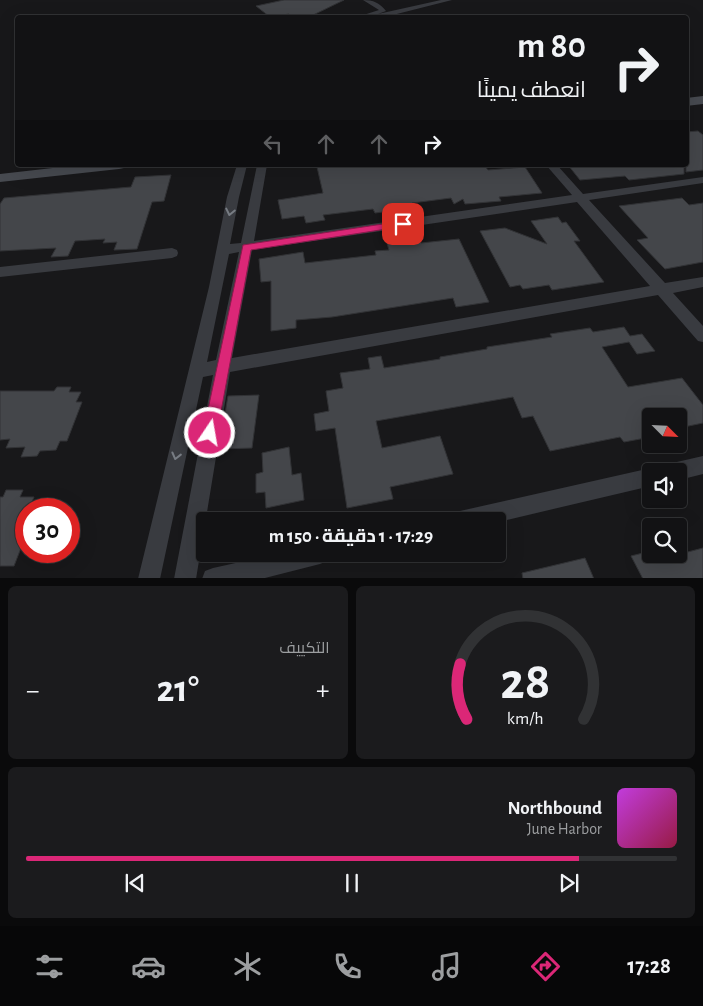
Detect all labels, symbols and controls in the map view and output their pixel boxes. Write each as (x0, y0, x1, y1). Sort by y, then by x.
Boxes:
text: 80 m (517, 29, 586, 64)
icon: right (604, 35, 669, 100)
text: انعطف يمينًا (477, 79, 586, 101)
icon: left (259, 130, 287, 158)
icon: ahead (312, 130, 340, 158)
icon: ahead (365, 130, 393, 158)
icon: right (418, 130, 446, 158)
pin (382, 203, 424, 245)
one-way arrow (225, 208, 235, 217)
icon: arrive (389, 210, 417, 238)
position arrow (183, 406, 235, 458)
north arrow (642, 408, 688, 452)
map controls (642, 408, 687, 563)
one-way arrow (171, 452, 182, 461)
button: sound (642, 463, 687, 508)
speed limit sign: 30 (15, 498, 80, 563)
button: search (642, 518, 687, 563)
text: 17:29 · 1 دقيقة · 150 m (269, 527, 433, 546)
text: التكييف (279, 640, 330, 656)
text: 28 (500, 656, 550, 708)
text: 21° (156, 671, 199, 709)
text: − (26, 677, 39, 705)
text: + (316, 677, 330, 705)
text: km/h (507, 710, 544, 728)
text: Northbound (507, 799, 602, 818)
text: June Harbor (527, 821, 602, 837)
icon: previous (121, 869, 149, 897)
icon: pause (338, 869, 366, 897)
icon: next (555, 869, 583, 897)
icon: filters (32, 949, 67, 984)
icon: car (131, 949, 166, 984)
icon: climate (230, 949, 265, 984)
icon: phone (330, 949, 365, 984)
icon: music (429, 949, 464, 984)
icon: directions (528, 949, 563, 984)
text: 17:28 (627, 955, 671, 977)

